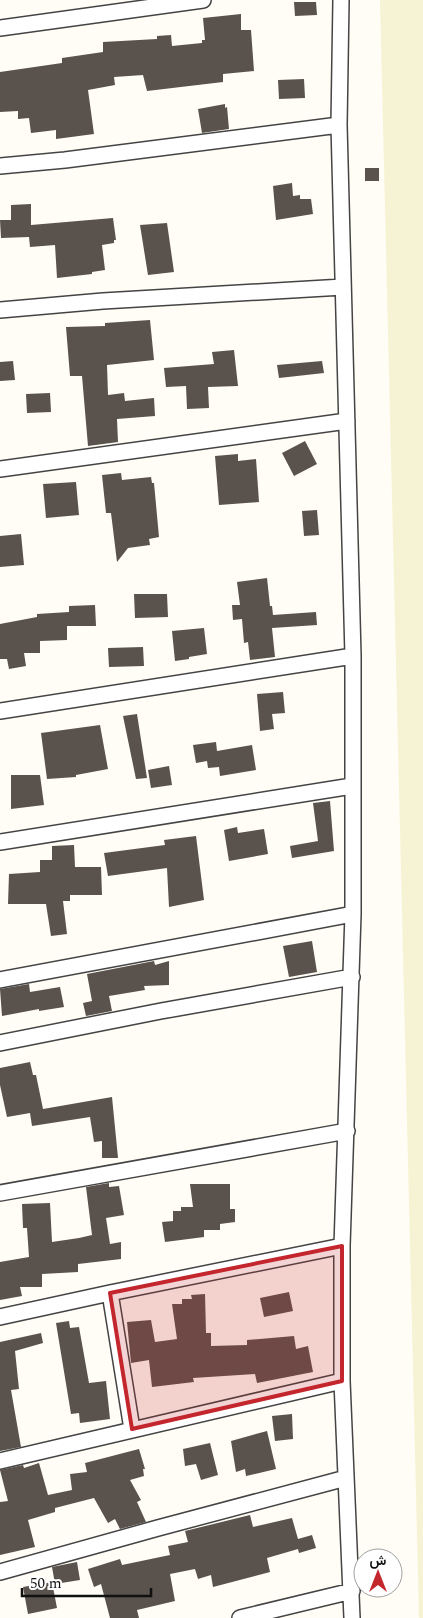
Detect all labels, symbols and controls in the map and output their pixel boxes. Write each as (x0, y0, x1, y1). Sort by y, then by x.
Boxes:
north arrow (353, 1548, 403, 1598)
text: ش (370, 1550, 387, 1571)
scale bar (22, 1566, 151, 1598)
text: 50 m (30, 1572, 62, 1595)

